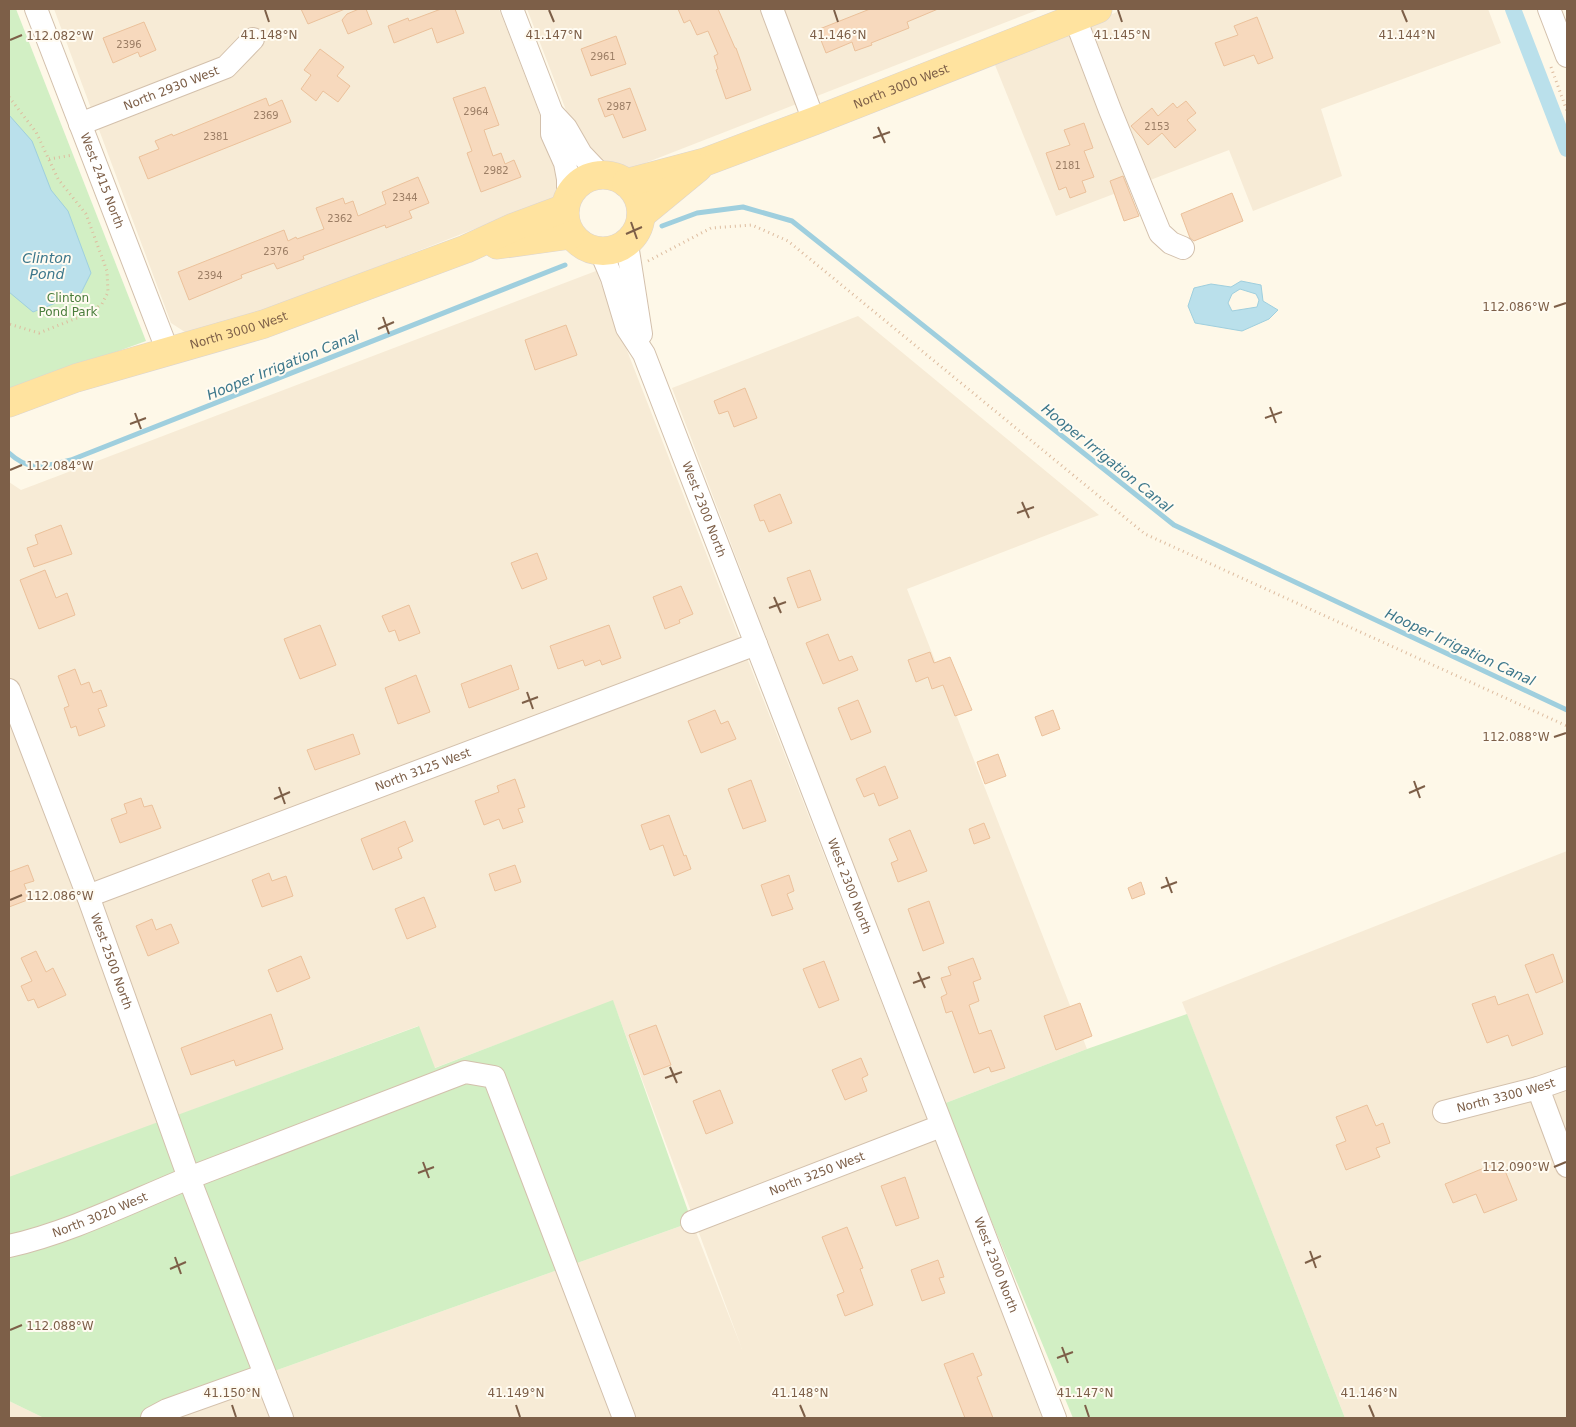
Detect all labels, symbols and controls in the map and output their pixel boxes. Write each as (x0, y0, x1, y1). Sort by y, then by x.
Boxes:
text: 41.148°N (241, 28, 297, 42)
text: 41.147°N (526, 28, 582, 42)
text: 41.146°N (810, 28, 866, 42)
text: 41.145°N (1094, 28, 1150, 42)
text: 41.144°N (1379, 28, 1435, 42)
text: 112.082°W (26, 29, 94, 43)
house number: 2396 (116, 39, 142, 50)
house number: 2961 (590, 51, 616, 62)
street label: North 3000 West (852, 61, 951, 112)
street label: North 2930 West (122, 63, 221, 113)
house number: 2987 (606, 101, 632, 112)
house number: 2964 (463, 106, 489, 117)
house number: 2369 (253, 110, 279, 121)
house number: 2153 (1144, 121, 1170, 132)
street label: West 2415 North (77, 131, 127, 231)
house number: 2381 (203, 131, 229, 142)
house number: 2181 (1055, 160, 1081, 171)
house number: 2982 (483, 165, 509, 176)
house number: 2344 (392, 192, 418, 203)
house number: 2362 (327, 213, 353, 224)
house number: 2376 (263, 246, 289, 257)
water label: Clinton Pond (22, 250, 72, 282)
house number: 2394 (197, 270, 223, 281)
park label: Clinton Pond Park (38, 291, 98, 319)
text: 112.086°W (1482, 300, 1550, 314)
street label: North 3000 West (188, 309, 290, 352)
water label: Hooper Irrigation Canal (204, 327, 362, 403)
water label: Hooper Irrigation Canal (1039, 400, 1176, 516)
text: 112.084°W (26, 459, 94, 473)
street label: West 2300 North (679, 460, 729, 559)
water label: Hooper Irrigation Canal (1383, 605, 1537, 689)
text: 112.088°W (1482, 730, 1550, 744)
street label: North 3125 West (373, 745, 473, 794)
street label: West 2300 North (825, 836, 874, 936)
text: 112.086°W (26, 889, 94, 903)
street label: West 2500 North (88, 911, 135, 1011)
street label: North 3300 West (1455, 1076, 1557, 1115)
street label: North 3250 West (767, 1149, 867, 1199)
text: 112.090°W (1482, 1160, 1550, 1174)
street label: North 3020 West (50, 1189, 150, 1240)
street label: West 2300 North (971, 1215, 1021, 1315)
text: 112.088°W (26, 1319, 94, 1333)
text: 41.150°N (204, 1386, 260, 1400)
text: 41.149°N (488, 1386, 544, 1400)
text: 41.148°N (772, 1386, 828, 1400)
text: 41.147°N (1057, 1386, 1113, 1400)
text: 41.146°N (1341, 1386, 1397, 1400)

